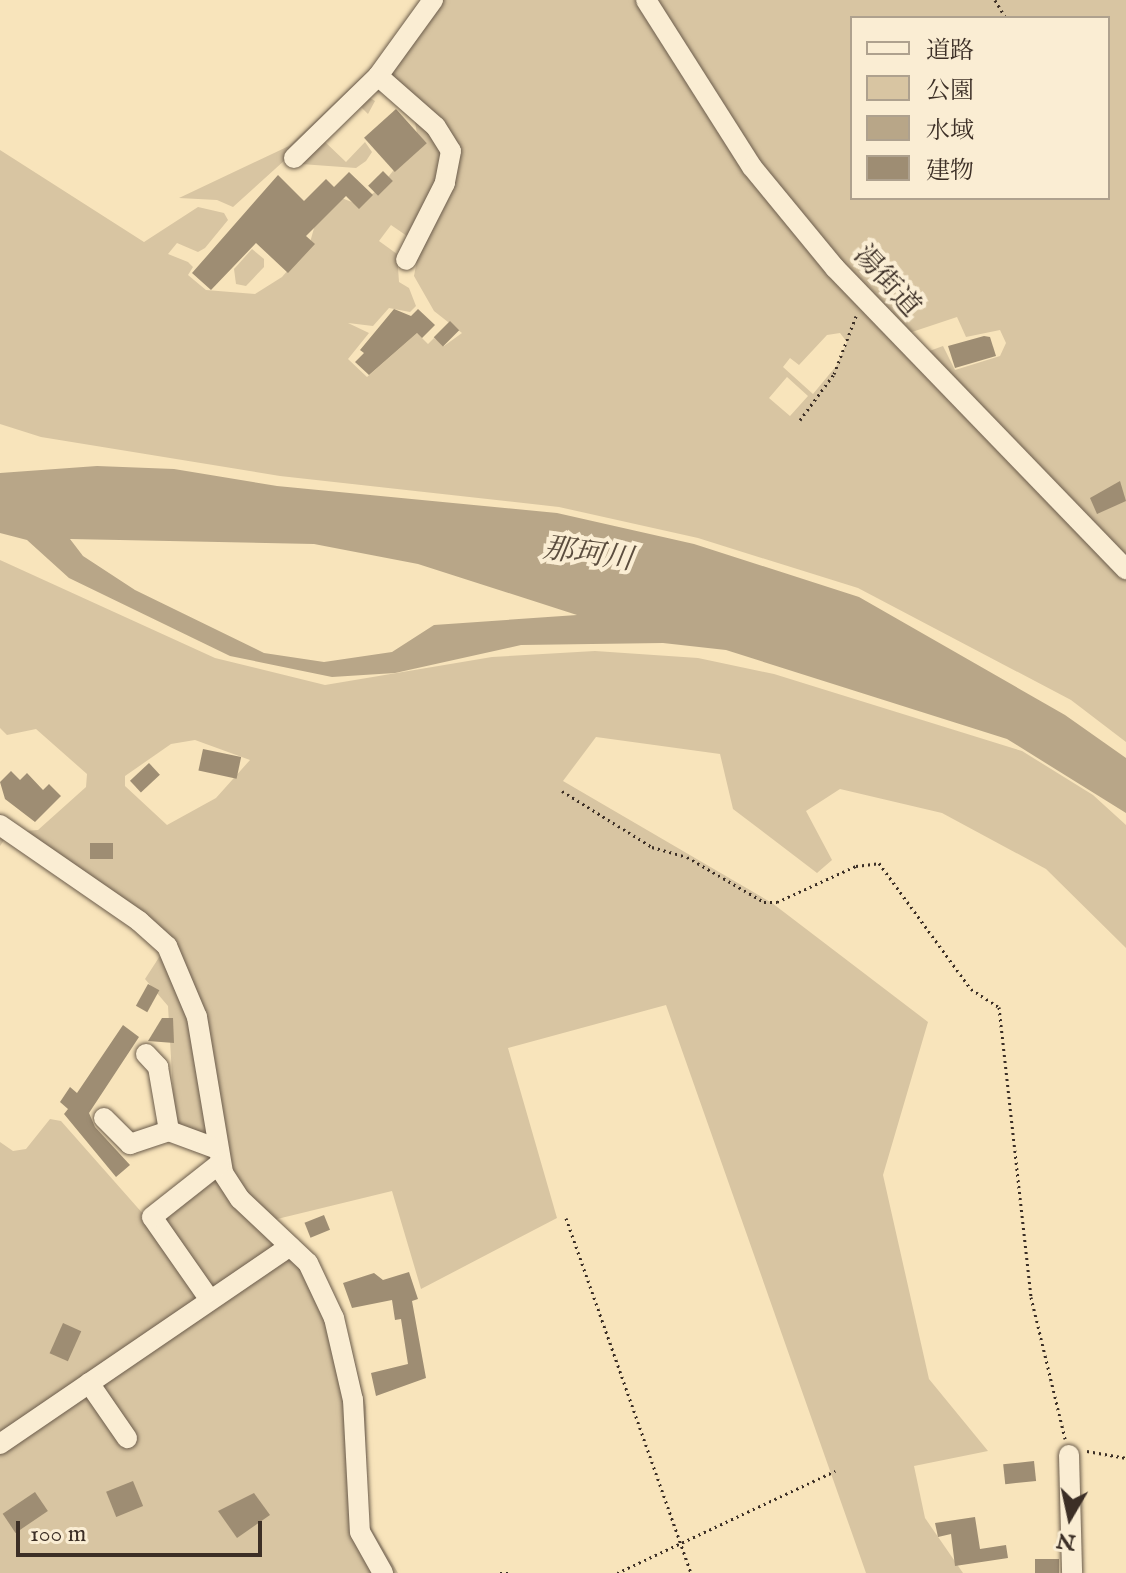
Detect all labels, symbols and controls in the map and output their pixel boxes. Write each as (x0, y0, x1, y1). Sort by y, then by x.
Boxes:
legend (850, 16, 1110, 200)
text: 道路 (926, 36, 974, 67)
text: 公園 (926, 76, 974, 107)
text: 水域 (926, 116, 974, 147)
text: 建物 (926, 156, 974, 187)
street label: 湯街道 (845, 240, 927, 324)
water label: 那珂川 (541, 531, 635, 579)
north arrow (1030, 1477, 1110, 1557)
scale bar (20, 1505, 266, 1555)
text: 100 m (30, 1519, 86, 1550)
text: N (1055, 1525, 1078, 1556)

